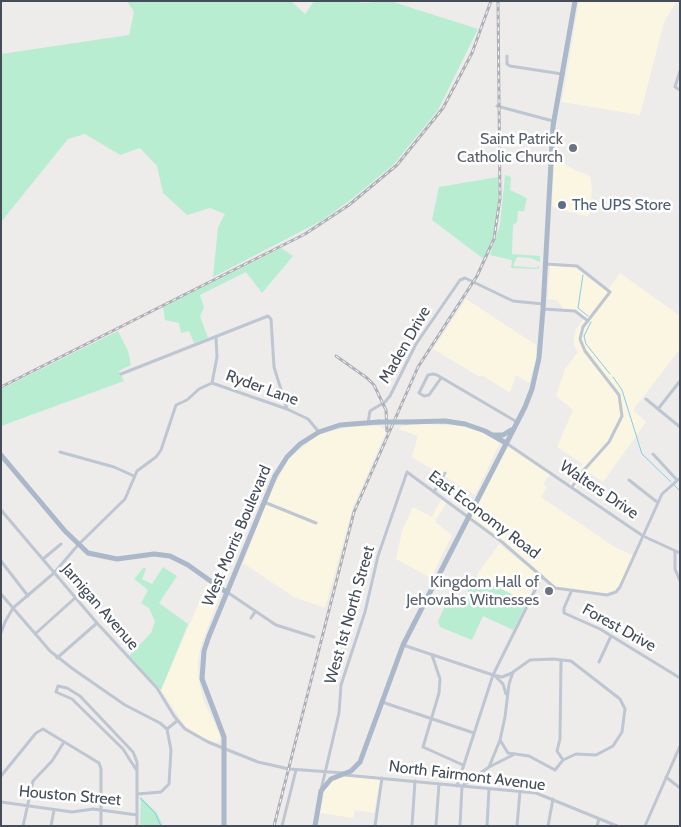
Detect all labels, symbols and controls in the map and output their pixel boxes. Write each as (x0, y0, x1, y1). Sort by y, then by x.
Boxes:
place label: Saint Patrick Catholic Church (457, 129, 563, 167)
marker: Saint Patrick Catholic Church (567, 142, 579, 154)
place label: The UPS Store (572, 195, 671, 215)
marker: The UPS Store (556, 199, 568, 211)
street label: Maden Drive (375, 303, 435, 387)
street label: Ryder Lane (223, 366, 301, 410)
street label: Walters Drive (556, 457, 642, 523)
street label: West Morris Boulevard (199, 463, 275, 609)
street label: East Economy Road (424, 467, 544, 563)
street label: West 1st North Street (321, 544, 379, 686)
street label: Jarnigan Avenue (57, 560, 143, 654)
place label: Kingdom Hall of Jehovahs Witnesses (406, 572, 539, 610)
marker: Kingdom Hall of Jehovahs Witnesses (543, 585, 555, 597)
street label: Forest Drive (579, 600, 659, 656)
street label: North Fairmont Avenue (388, 757, 546, 795)
street label: Houston Street (18, 782, 122, 810)

